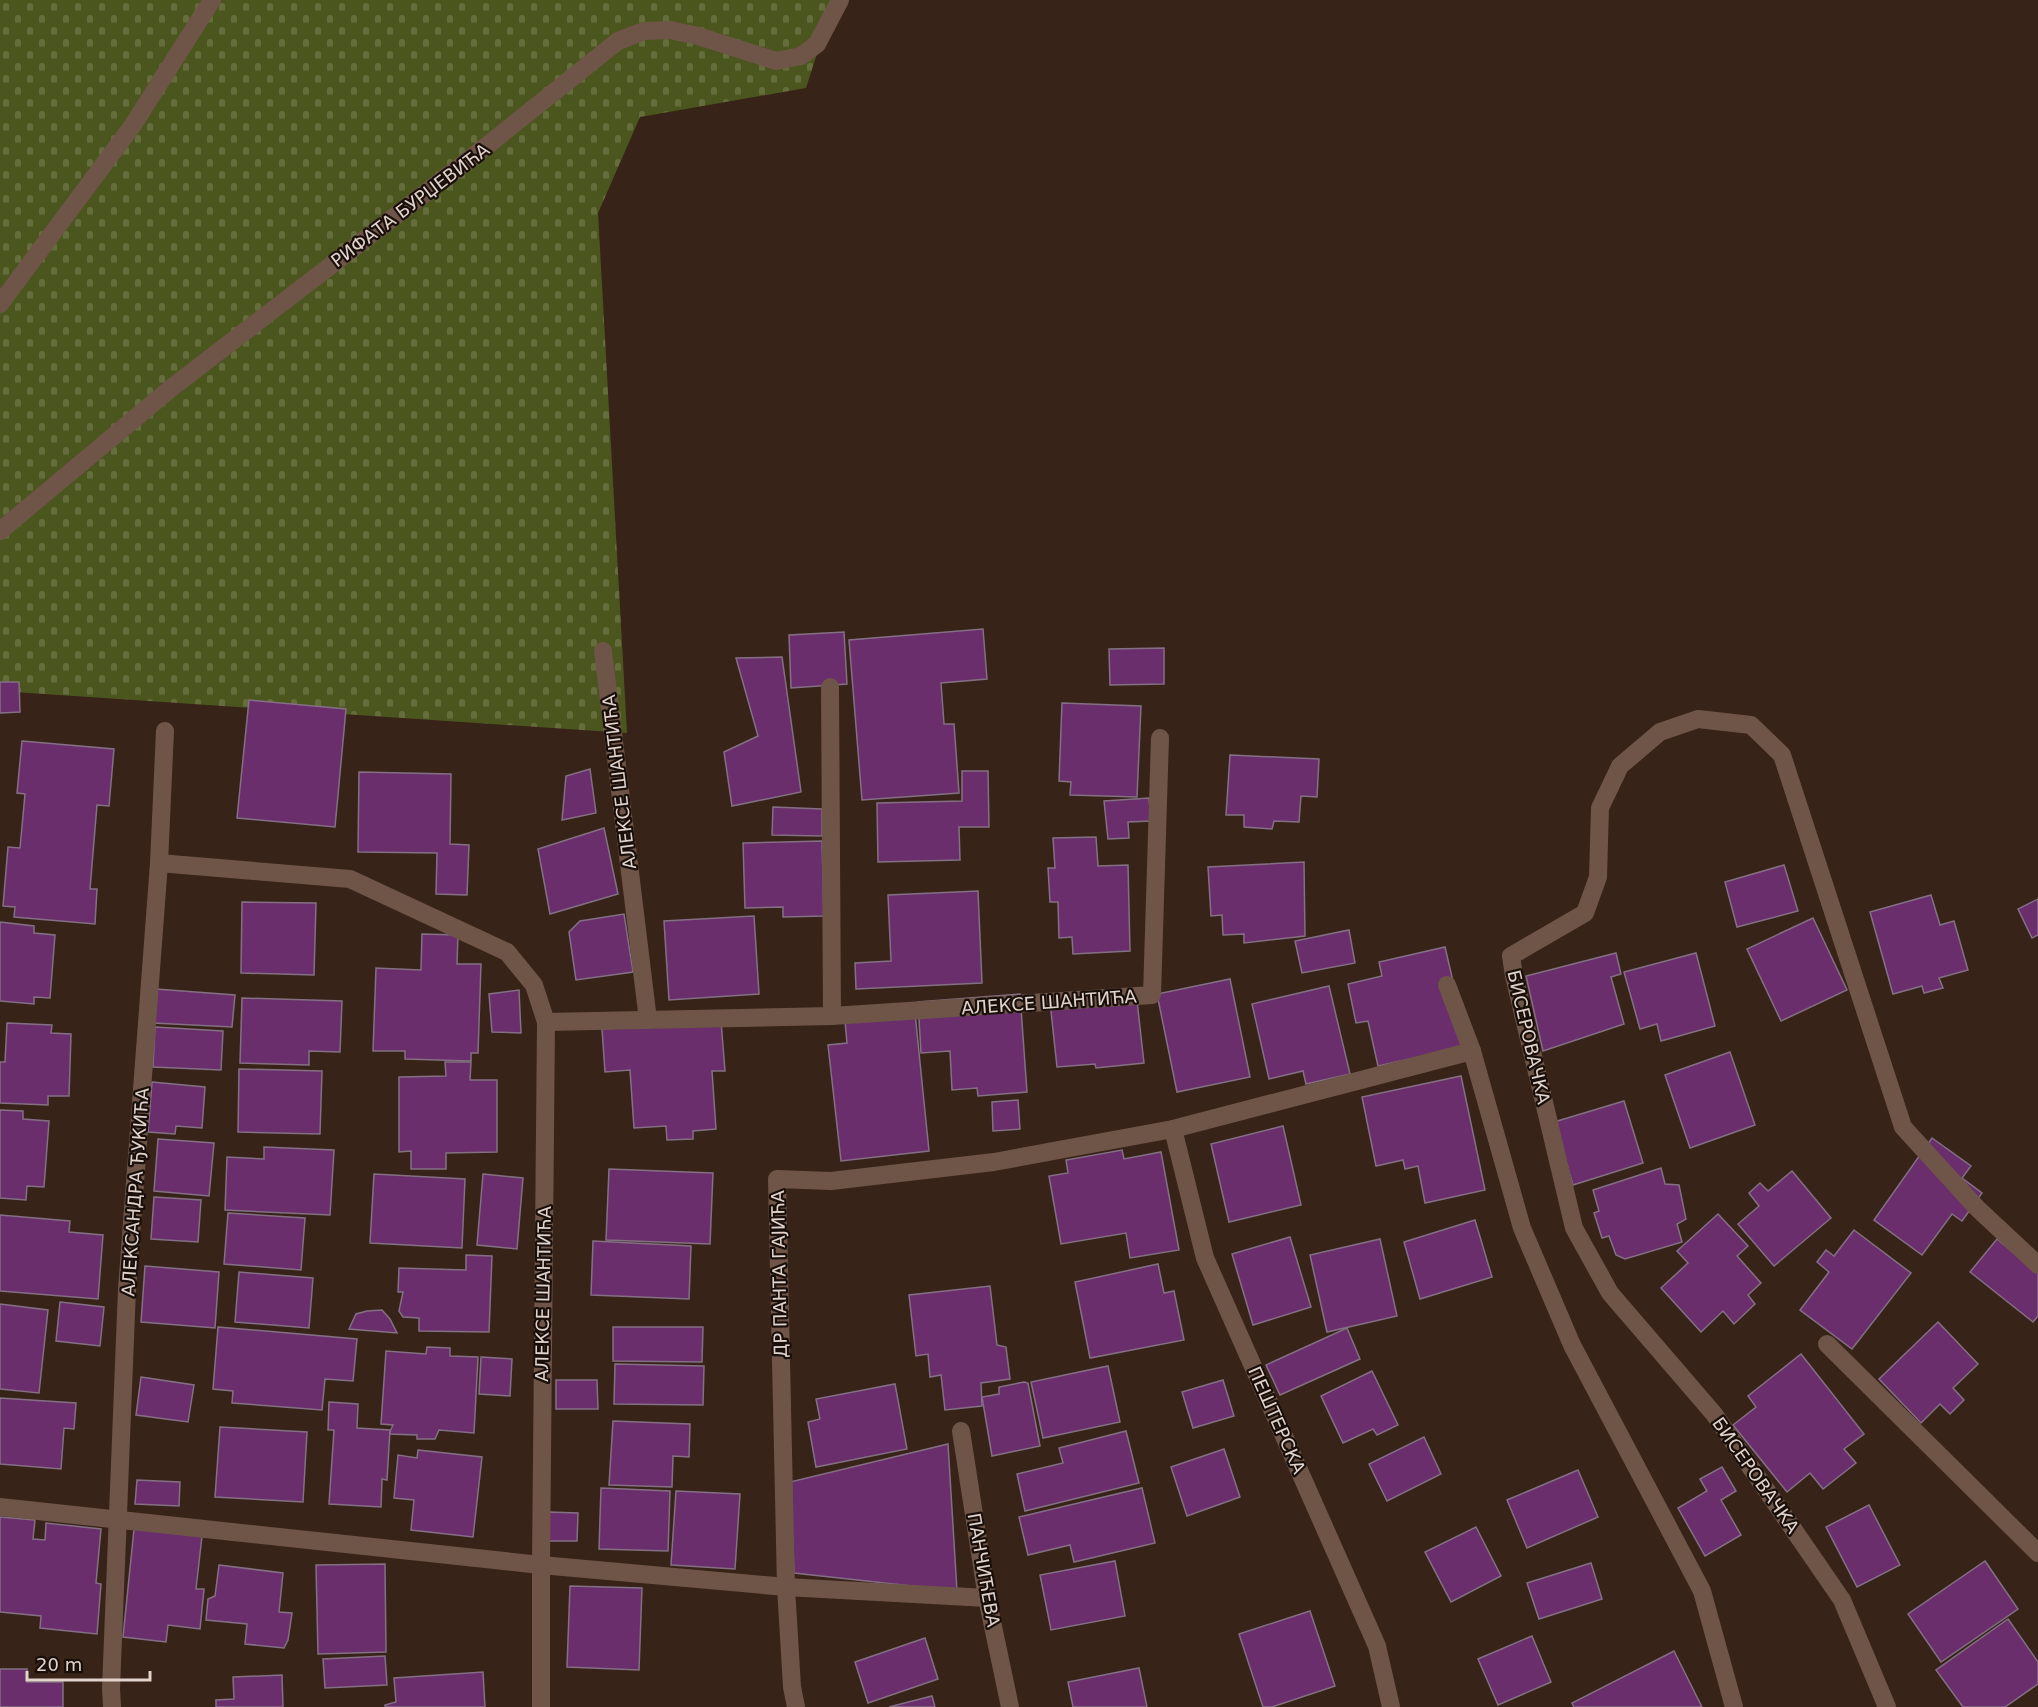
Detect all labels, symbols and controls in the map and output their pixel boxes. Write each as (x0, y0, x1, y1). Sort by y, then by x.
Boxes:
street label: РИФАТА БУРЏЕВИЋА (327, 138, 494, 271)
street label: АЛЕКСЕ ШАНТИЋА (598, 693, 640, 870)
street label: БИСЕРОВАЧКА (1503, 968, 1555, 1107)
street label: АЛЕКСЕ ШАНТИЋА (961, 985, 1138, 1019)
street label: АЛЕКСАНДРА ЂУКИЋА (117, 1086, 153, 1297)
street label: ДР ПАНТА ГАЈИЋА (767, 1189, 791, 1358)
street label: АЛЕКСЕ ШАНТИЋА (531, 1205, 555, 1382)
street label: ПЕШТЕРСКА (1244, 1363, 1310, 1477)
street label: БИСЕРОВАЧКА (1708, 1413, 1804, 1538)
street label: ПАНЧИЋЕВА (964, 1511, 1004, 1629)
scale bar (27, 1644, 150, 1682)
text: 20 m (36, 1654, 82, 1675)

